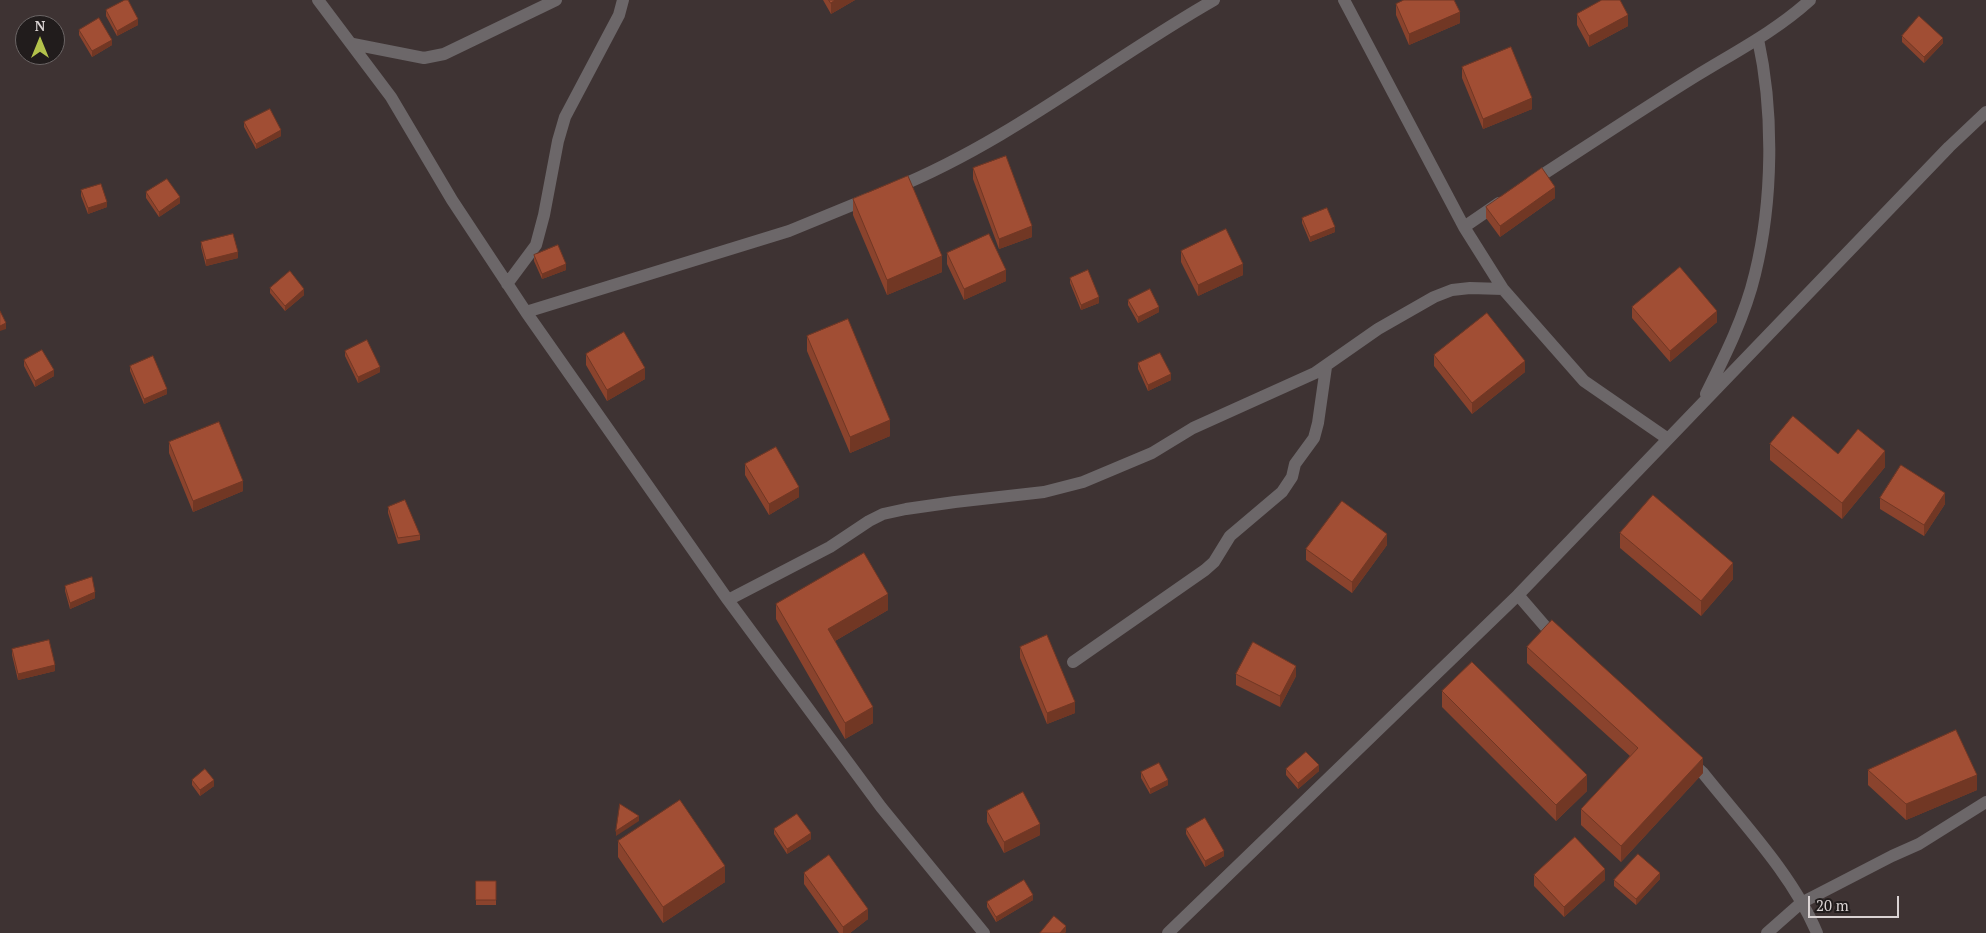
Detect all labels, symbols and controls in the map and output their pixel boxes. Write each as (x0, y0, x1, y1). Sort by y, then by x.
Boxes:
north arrow (15, 15, 65, 65)
text: N (35, 16, 45, 35)
scale bar (1811, 886, 1902, 918)
text: 20 m (1816, 895, 1849, 915)

